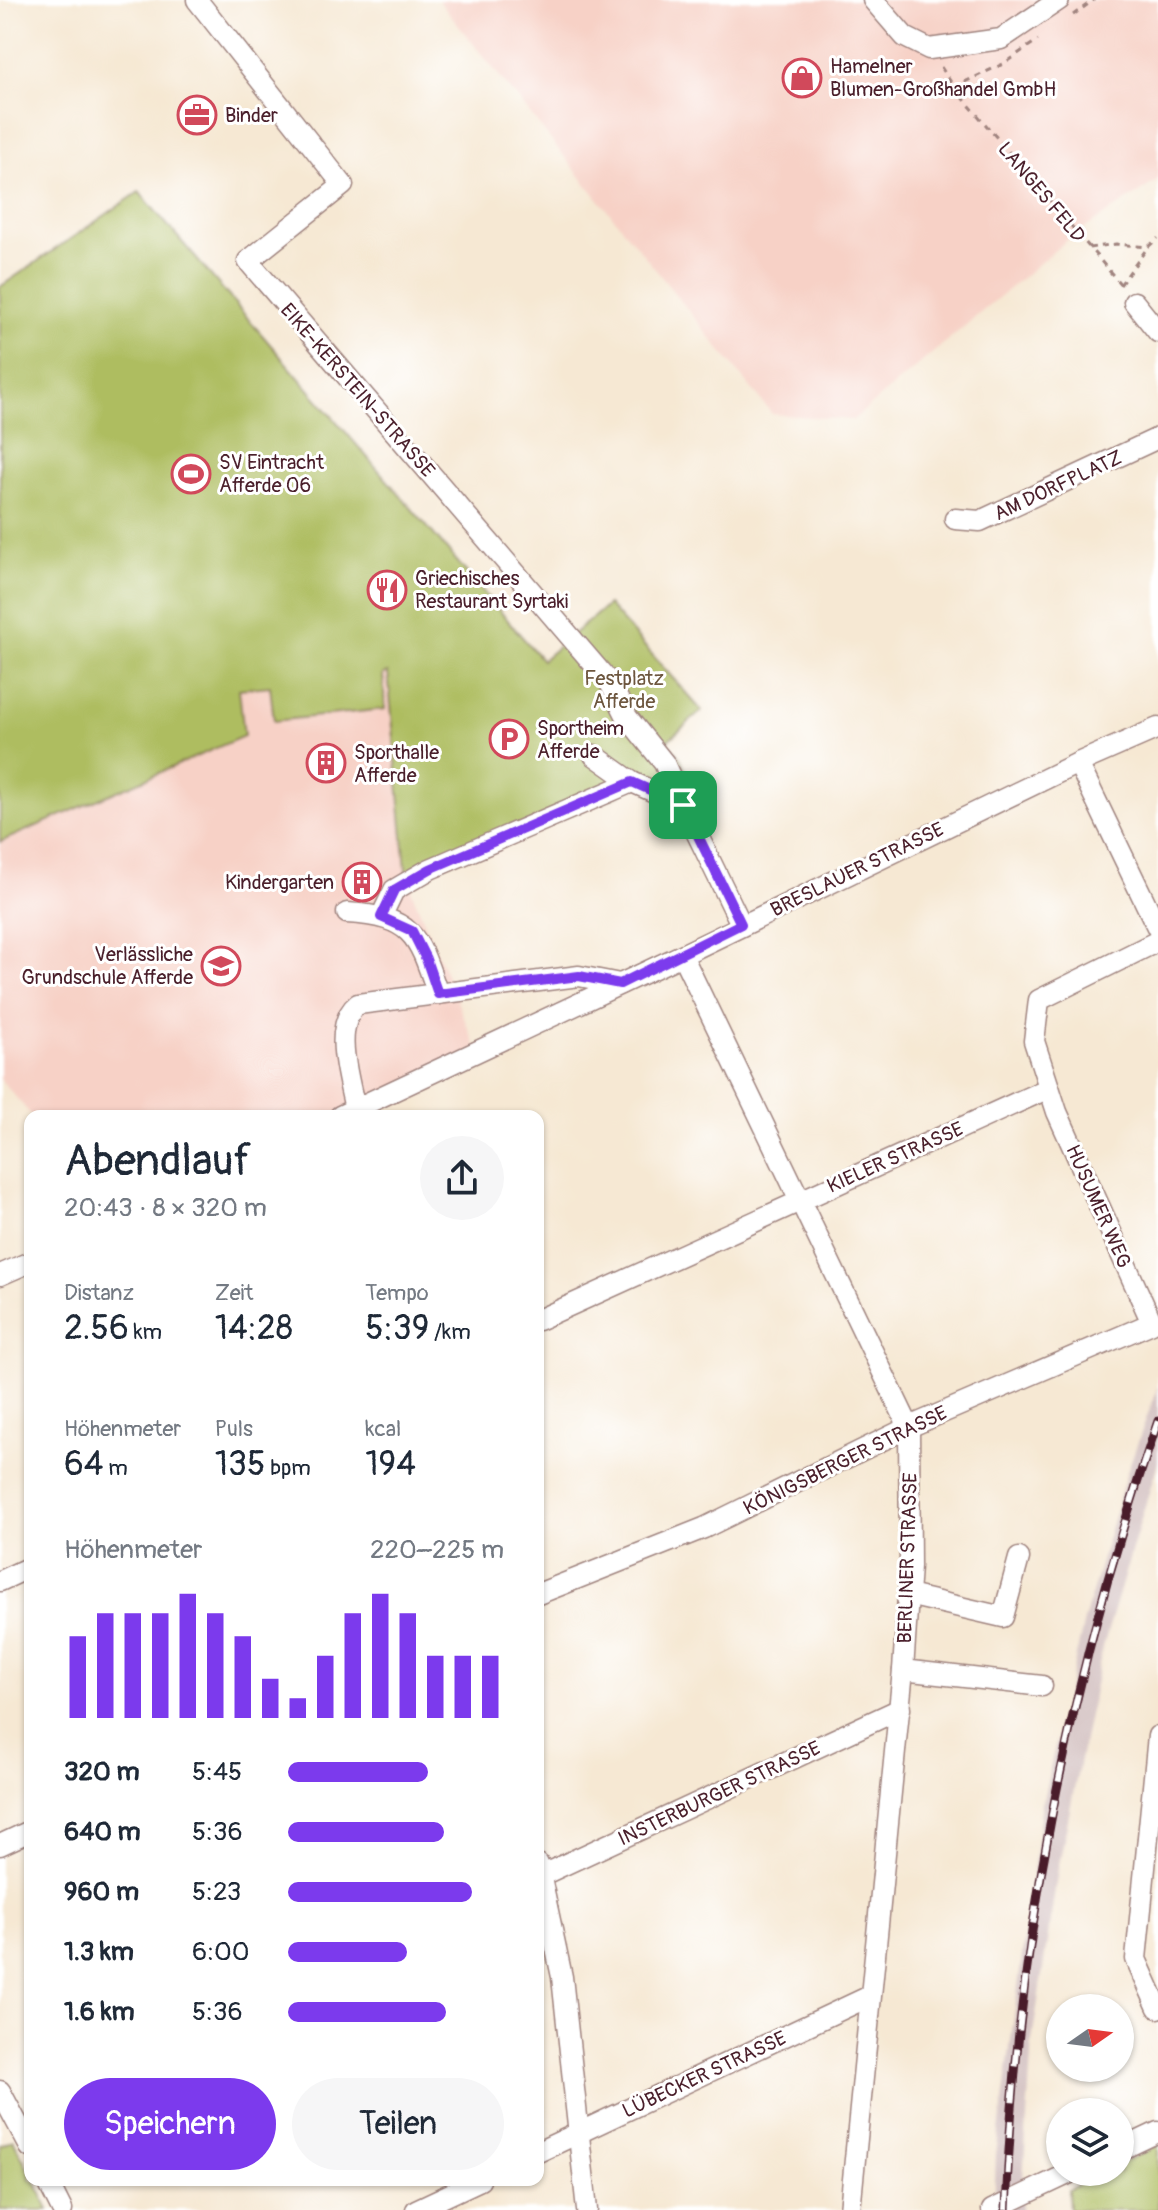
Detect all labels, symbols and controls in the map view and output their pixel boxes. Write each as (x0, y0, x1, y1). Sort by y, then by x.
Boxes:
place label: Hamelner Blumen-Großhandel GmbH (830, 54, 1056, 102)
shop icon: Hamelner Blumen-Großhandel GmbH (781, 57, 823, 99)
office icon: Binder (176, 94, 218, 136)
place label: Binder (225, 103, 278, 128)
street label: LANGES FELD (992, 137, 1091, 248)
street label: EIKE-KERSTEIN-STRASSE (275, 298, 440, 483)
street label: AM DORFPLATZ (990, 445, 1127, 526)
place label: SV Eintracht Afferde 06 (219, 450, 325, 498)
sports icon: SV Eintracht Afferde 06 (170, 453, 212, 495)
place label: Griechisches Restaurant Syrtaki (415, 566, 568, 614)
restaurant icon: Griechisches Restaurant Syrtaki (366, 569, 408, 611)
park label: Festplatz Afferde (584, 666, 664, 714)
place label: Sportheim Afferde (537, 716, 624, 764)
parking icon: Sportheim Afferde (488, 718, 530, 760)
place label: Sporthalle Afferde (354, 740, 439, 788)
building icon: Sporthalle Afferde (305, 742, 347, 784)
pin (649, 771, 717, 839)
icon: arrive (661, 783, 705, 827)
street label: BRESLAUER STRASSE (766, 817, 948, 922)
building icon: Kindergarten (341, 861, 383, 903)
place label: Kindergarten (225, 870, 334, 895)
place label: Verlässliche Grundschule Afferde (21, 942, 193, 990)
school or university icon: Verlässliche Grundschule Afferde (200, 945, 242, 987)
street label: KIELER STRASSE (823, 1116, 967, 1199)
text: Abendlauf (64, 1134, 251, 1189)
button: share (420, 1136, 504, 1220)
street label: HUSUMER WEG (1060, 1141, 1137, 1272)
text: 20:43 · 8 × 320 m (64, 1192, 267, 1224)
text: Distanz (64, 1279, 134, 1307)
text: Zeit (215, 1279, 253, 1307)
text: Tempo (365, 1279, 429, 1307)
text: 2.56 (64, 1307, 129, 1350)
text: 14:28 (215, 1307, 293, 1350)
text: 5:39 (365, 1307, 429, 1350)
text: km (129, 1318, 162, 1346)
text: /km (429, 1318, 471, 1346)
street label: KÖNIGSBERGER STRASSE (739, 1400, 951, 1521)
text: Höhenmeter (64, 1415, 181, 1443)
text: Puls (215, 1415, 253, 1443)
text: kcal (365, 1415, 401, 1443)
text: 64 (64, 1443, 104, 1486)
text: 135 (215, 1443, 265, 1486)
text: 194 (365, 1443, 416, 1486)
text: m (104, 1454, 128, 1482)
text: bpm (265, 1454, 311, 1482)
street label: BERLINER STRASSE (892, 1472, 923, 1644)
text: Höhenmeter (64, 1534, 202, 1566)
text: 220–225 m (370, 1534, 504, 1566)
street label: INSTERBURGER STRASSE (614, 1735, 824, 1851)
text: 320 m (64, 1756, 140, 1788)
text: 5:45 (192, 1756, 242, 1788)
text: 640 m (64, 1816, 141, 1848)
text: 5:36 (192, 1816, 243, 1848)
text: 960 m (64, 1876, 139, 1908)
text: 5:23 (192, 1876, 241, 1908)
text: 1.3 km (64, 1936, 134, 1968)
text: 6:00 (192, 1936, 250, 1968)
north arrow (1046, 1994, 1134, 2082)
map controls (1046, 1994, 1134, 2186)
text: 1.6 km (64, 1996, 135, 2028)
text: 5:36 (192, 1996, 243, 2028)
street label: LÜBECKER STRASSE (618, 2025, 790, 2123)
button: Speichern (64, 2078, 276, 2170)
button: Teilen (292, 2078, 504, 2170)
button: layers (1046, 2098, 1134, 2186)

